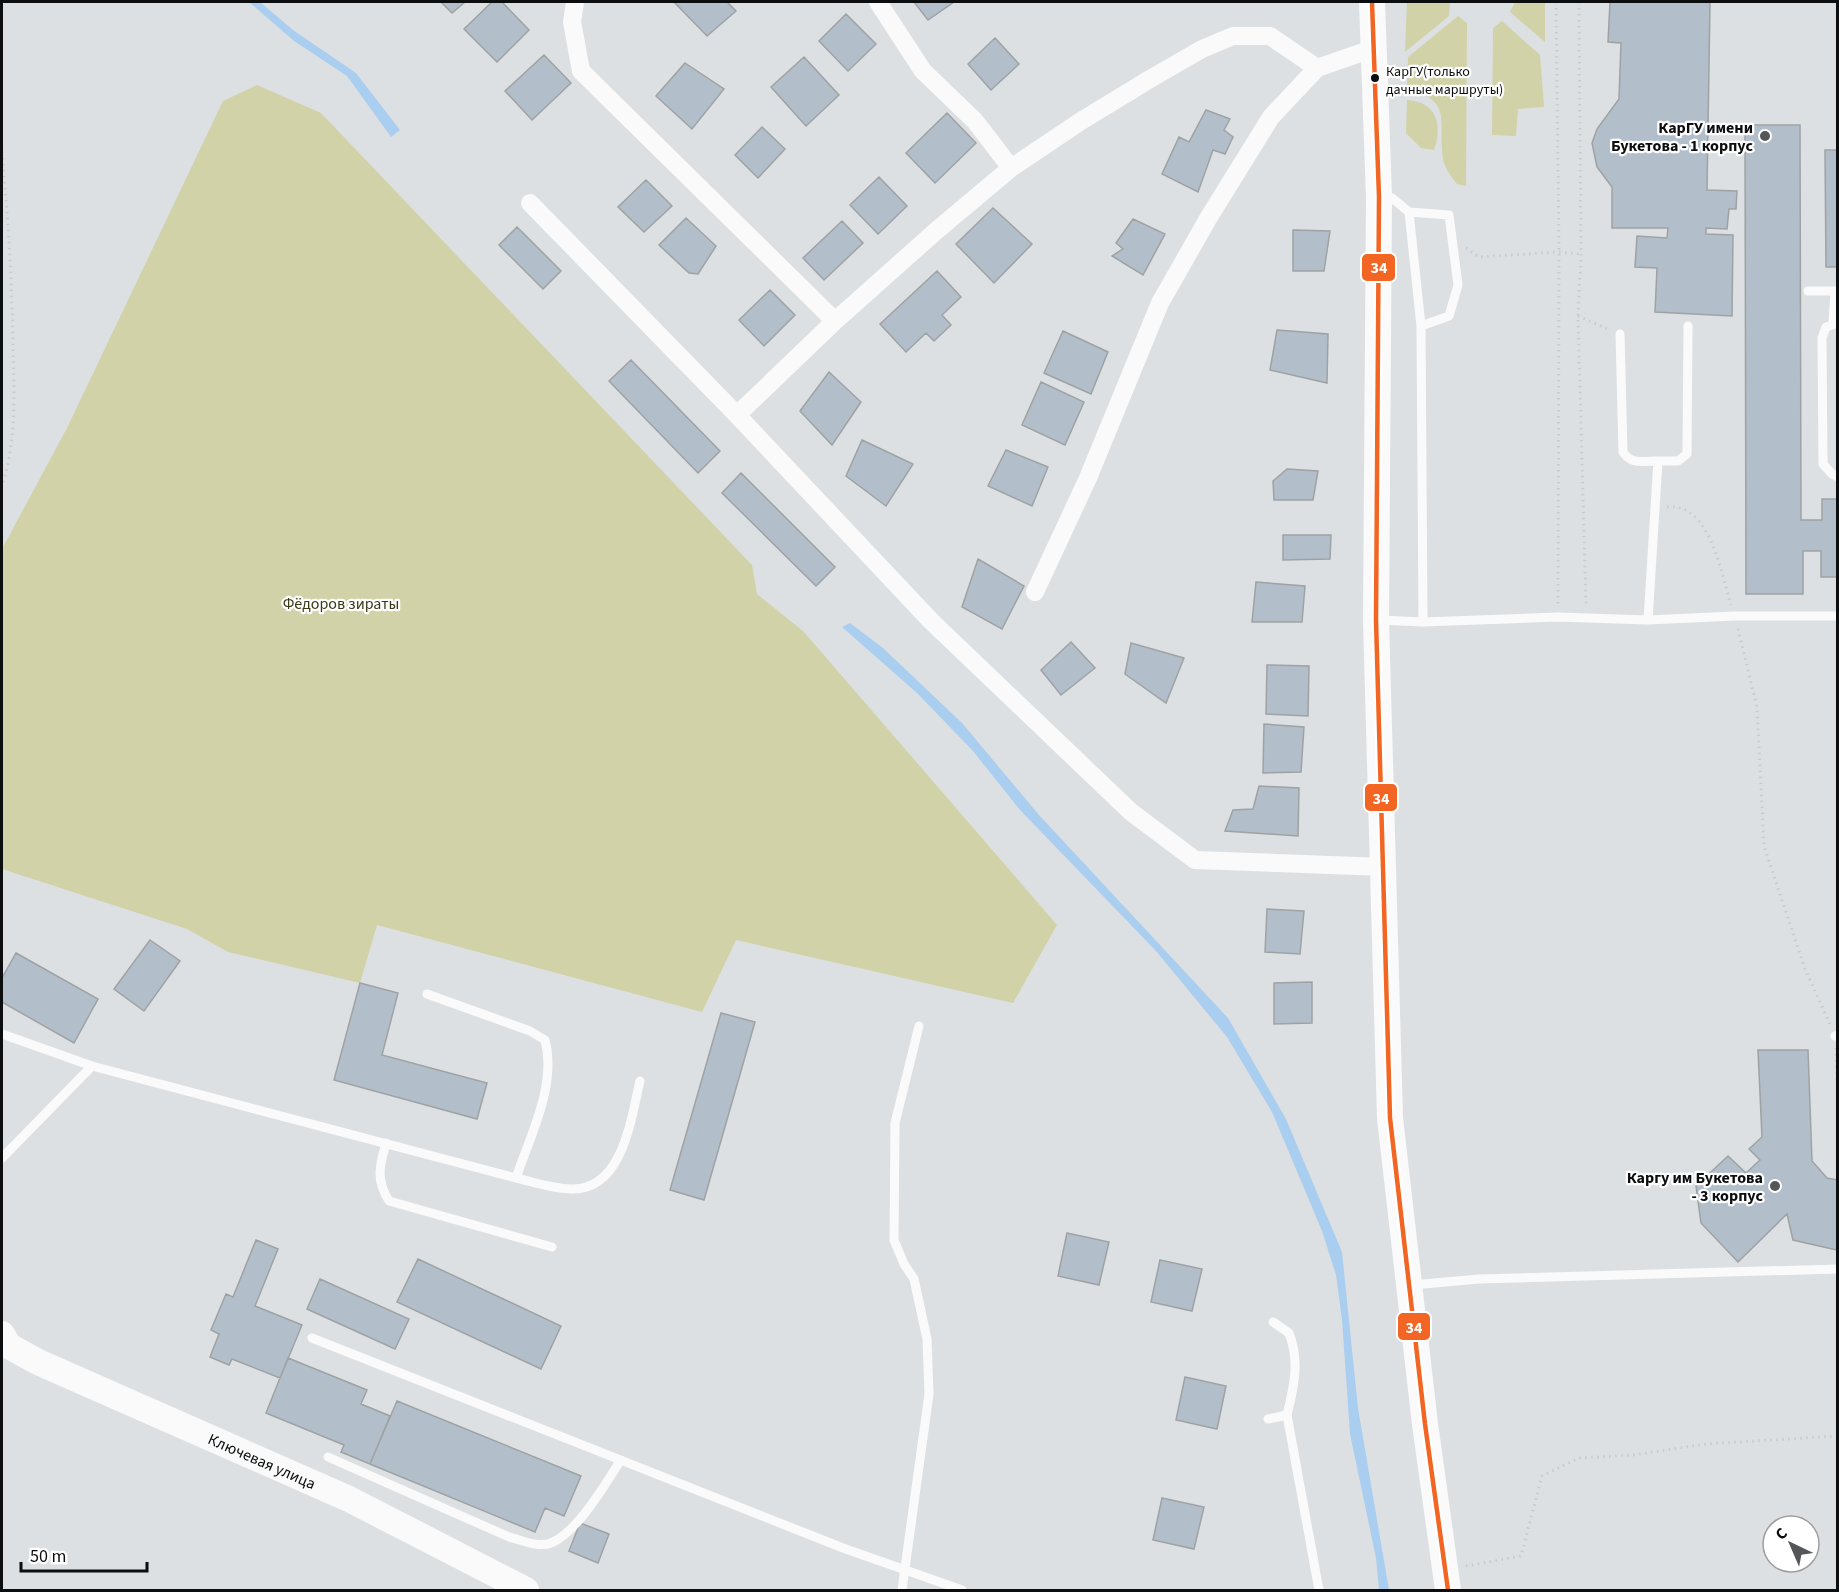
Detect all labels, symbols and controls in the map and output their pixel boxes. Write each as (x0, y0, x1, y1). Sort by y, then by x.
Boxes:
place label: КарГУ(только дачные маршруты) (1386, 62, 1503, 100)
marker: КарГУ(только дачные маршруты) (1369, 72, 1381, 84)
place label: КарГУ имени Букетова - 1 корпус (1611, 117, 1754, 157)
marker: КарГУ имени Букетова - 1 корпус (1758, 129, 1772, 143)
line badge: 34 (1361, 253, 1396, 282)
text: 34 (1371, 257, 1388, 279)
park label: Фёдоров зираты (283, 593, 399, 615)
line badge: 34 (1364, 783, 1398, 812)
text: 34 (1373, 788, 1390, 810)
place label: Каргу им Букетова - 3 корпус (1627, 1167, 1764, 1207)
marker: Каргу им Букетова - 3 корпус (1768, 1179, 1782, 1193)
line badge: 34 (1397, 1312, 1431, 1341)
text: 34 (1406, 1317, 1423, 1339)
street label: Ключевая улица (204, 1428, 319, 1495)
north arrow (1761, 1514, 1821, 1574)
text: С (1770, 1523, 1792, 1545)
scale bar (21, 1535, 147, 1573)
text: 50 m (30, 1544, 66, 1569)

